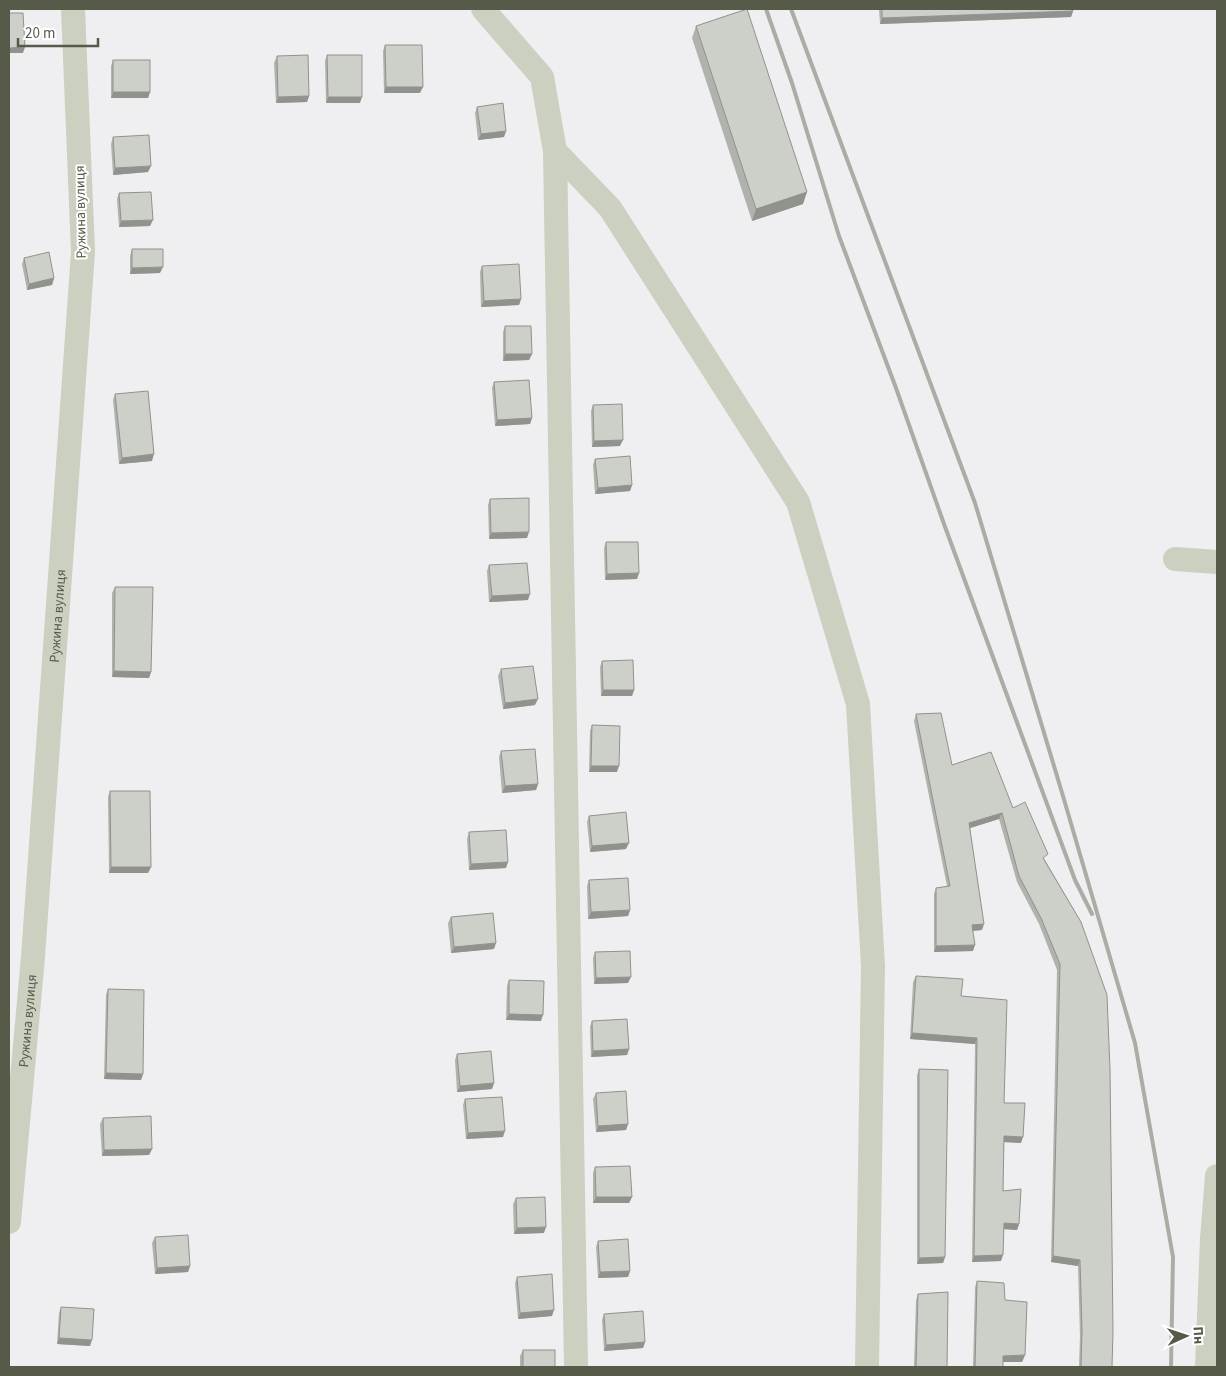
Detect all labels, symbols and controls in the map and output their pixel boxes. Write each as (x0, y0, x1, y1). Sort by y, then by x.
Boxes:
scale bar (18, 15, 98, 47)
text: 20 m (25, 23, 55, 44)
street label: Ружина вулиця (70, 165, 92, 259)
street label: Ружина вулиця (45, 569, 71, 663)
street label: Ружина вулиця (14, 973, 42, 1068)
north arrow (1161, 1311, 1211, 1361)
text: Пн (1188, 1326, 1208, 1345)

